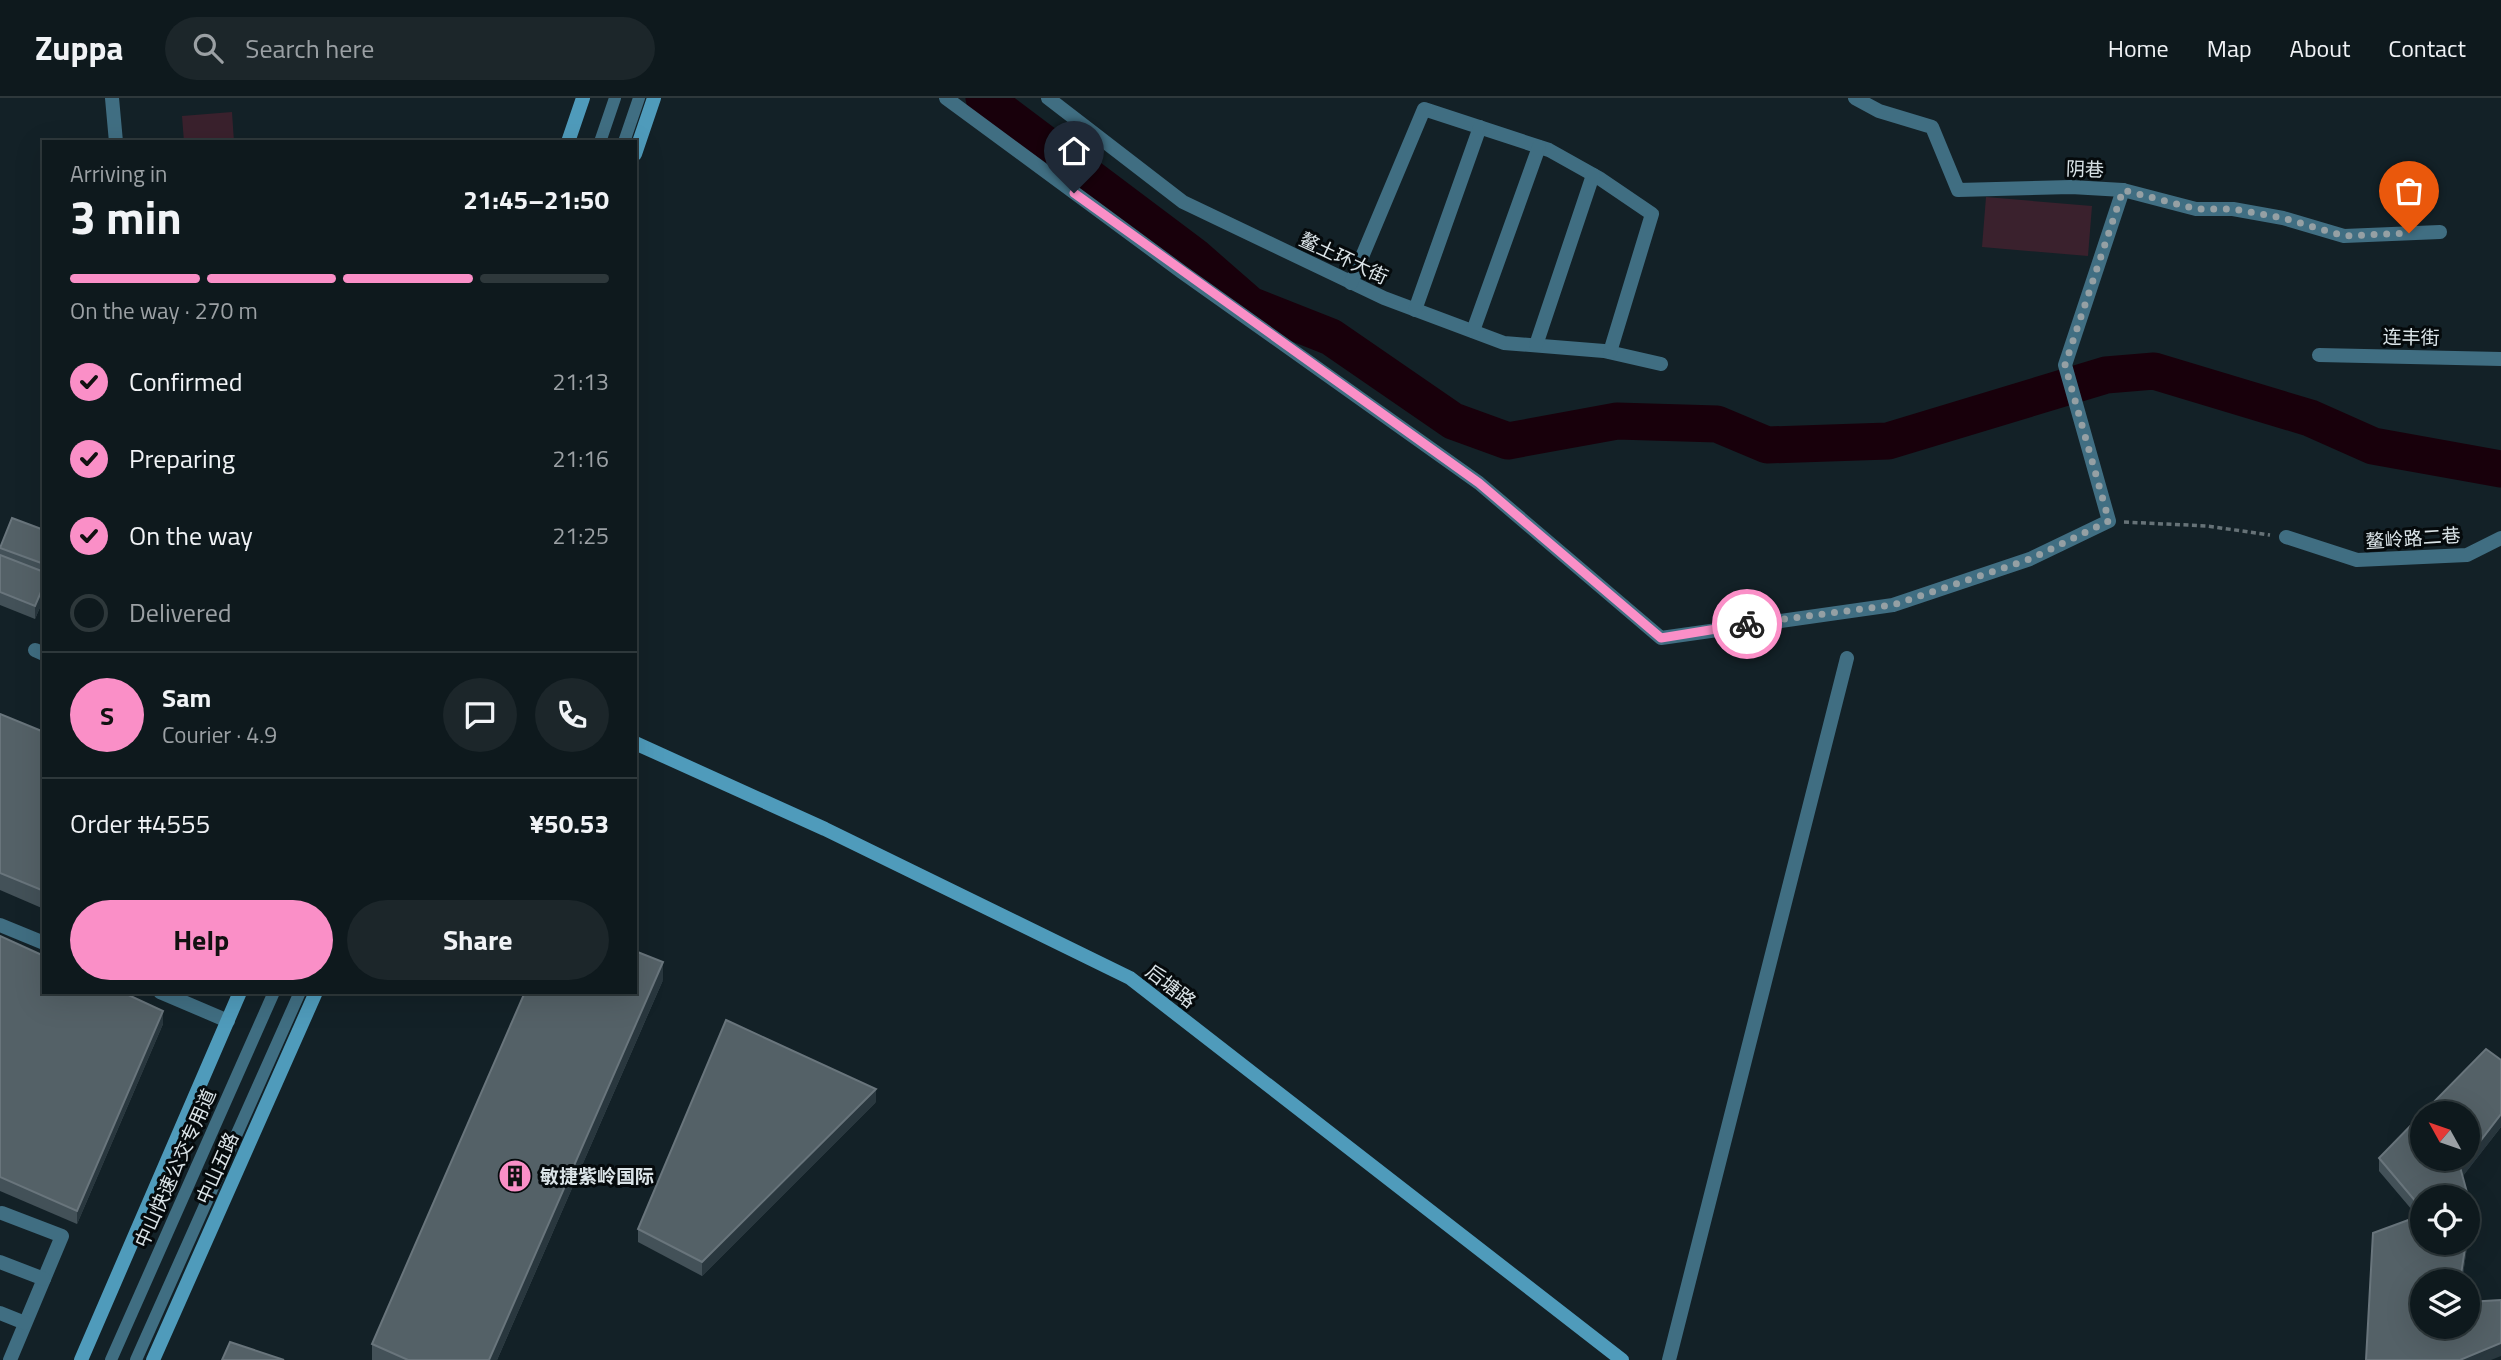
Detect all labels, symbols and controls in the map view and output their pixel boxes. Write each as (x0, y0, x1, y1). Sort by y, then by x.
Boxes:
search box (165, 17, 655, 80)
text: Zuppa (35, 23, 123, 73)
icon: search (189, 29, 227, 67)
text: Search here (245, 29, 374, 68)
text: Home (2108, 30, 2169, 66)
text: Map (2207, 30, 2252, 66)
text: About (2290, 30, 2350, 66)
text: Contact (2388, 30, 2466, 66)
pin (1044, 121, 1104, 193)
icon: home (1055, 132, 1093, 170)
street label: 阴巷 (2066, 153, 2105, 184)
text: Arriving in (70, 156, 167, 191)
pin (2379, 161, 2439, 233)
icon: bag (2390, 172, 2428, 210)
text: 21:45–21:50 (463, 180, 609, 219)
text: 3 min (70, 182, 182, 252)
street label: 鳌土环大街 (1295, 224, 1393, 291)
text: On the way · 270 m (70, 293, 258, 328)
street label: 连丰街 (2382, 322, 2440, 351)
text: Confirmed (129, 362, 243, 401)
icon: check (70, 363, 108, 401)
text: 21:13 (552, 364, 609, 399)
text: Preparing (129, 439, 235, 478)
icon: check (70, 440, 108, 478)
text: 21:16 (552, 441, 609, 476)
text: On the way (129, 516, 253, 555)
icon: check (70, 517, 108, 555)
text: 21:25 (552, 518, 609, 553)
street label: 鳌岭路二巷 (2365, 520, 2461, 555)
courier (1712, 589, 1782, 659)
text: Delivered (129, 593, 232, 632)
icon: bike (1728, 605, 1766, 643)
text: Sam (162, 678, 211, 717)
button: chat (443, 678, 517, 752)
button: phone (535, 678, 609, 752)
text: S (100, 696, 114, 735)
text: Courier · 4.9 (162, 717, 277, 752)
text: Order #4555 (70, 804, 210, 843)
text: ¥50.53 (530, 804, 609, 843)
button: Help (70, 900, 333, 980)
button: Share (347, 900, 609, 980)
street label: 后塘路 (1140, 957, 1203, 1015)
street label: 中山快速公交专用道 (127, 1084, 223, 1252)
north arrow (2410, 1101, 2480, 1171)
map controls (2410, 1101, 2480, 1339)
street label: 中山五路 (188, 1127, 245, 1208)
building icon: 敏捷紫岭国际 (496, 1157, 534, 1195)
place label: 敏捷紫岭国际 (540, 1161, 654, 1190)
button: locate (2410, 1185, 2480, 1255)
button: layers (2410, 1269, 2480, 1339)

